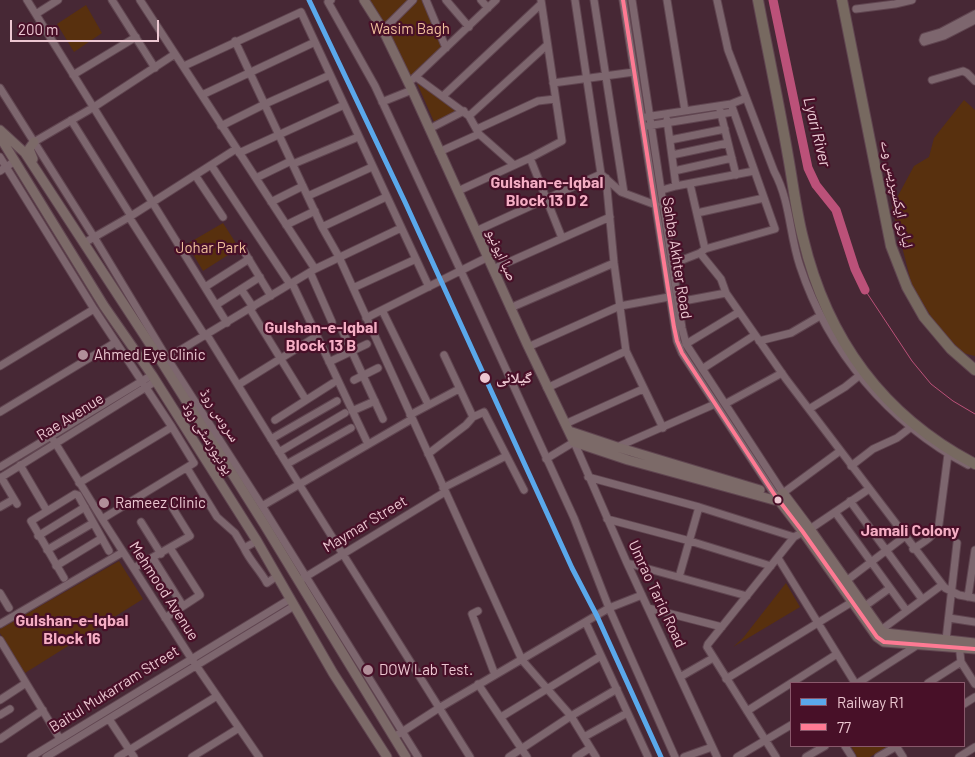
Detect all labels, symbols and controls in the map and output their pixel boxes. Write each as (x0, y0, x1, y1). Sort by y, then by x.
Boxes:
scale bar (12, 10, 161, 42)
text: 200 m (18, 20, 58, 38)
park label: Wasim Bagh (370, 20, 450, 38)
water label: Lyari River (799, 95, 835, 169)
street label: لیاری ایکسپریس وے (877, 139, 917, 249)
district label: Gulshan-e-Iqbal Block 13 D 2 (491, 173, 603, 211)
street label: Sahba Akhter Road (658, 196, 696, 320)
street label: صبا ایونیو (483, 226, 521, 284)
park label: Johar Park (176, 239, 246, 257)
district label: Gulshan-e-Iqbal Block 13 B (265, 318, 377, 356)
place label: Ahmed Eye Clinic (94, 346, 205, 364)
marker: Ahmed Eye Clinic (76, 348, 90, 362)
place label: گیلانی (496, 369, 532, 387)
marker: گیلانی (478, 371, 492, 385)
street label: سروس روڈ (196, 385, 244, 445)
street label: Rae Avenue (33, 389, 107, 445)
street label: یونیورسٹی روڈ (179, 398, 237, 478)
street label: Maymar Street (320, 492, 410, 556)
place label: Rameez Clinic (115, 494, 206, 512)
unlabelled marker (773, 495, 783, 505)
marker: Rameez Clinic (97, 496, 111, 510)
district label: Jamali Colony (861, 521, 959, 541)
street label: Mehmood Avenue (125, 538, 203, 644)
street label: Umrao Tariq Road (624, 538, 690, 650)
district label: Gulshan-e-Iqbal Block 16 (16, 611, 128, 649)
street label: Baitul Mukarram Street (46, 642, 182, 736)
place label: DOW Lab Test. (379, 661, 473, 679)
marker: DOW Lab Test. (361, 663, 375, 677)
legend (790, 682, 965, 747)
text: Railway R1 (837, 693, 904, 711)
text: 77 (837, 718, 851, 736)

